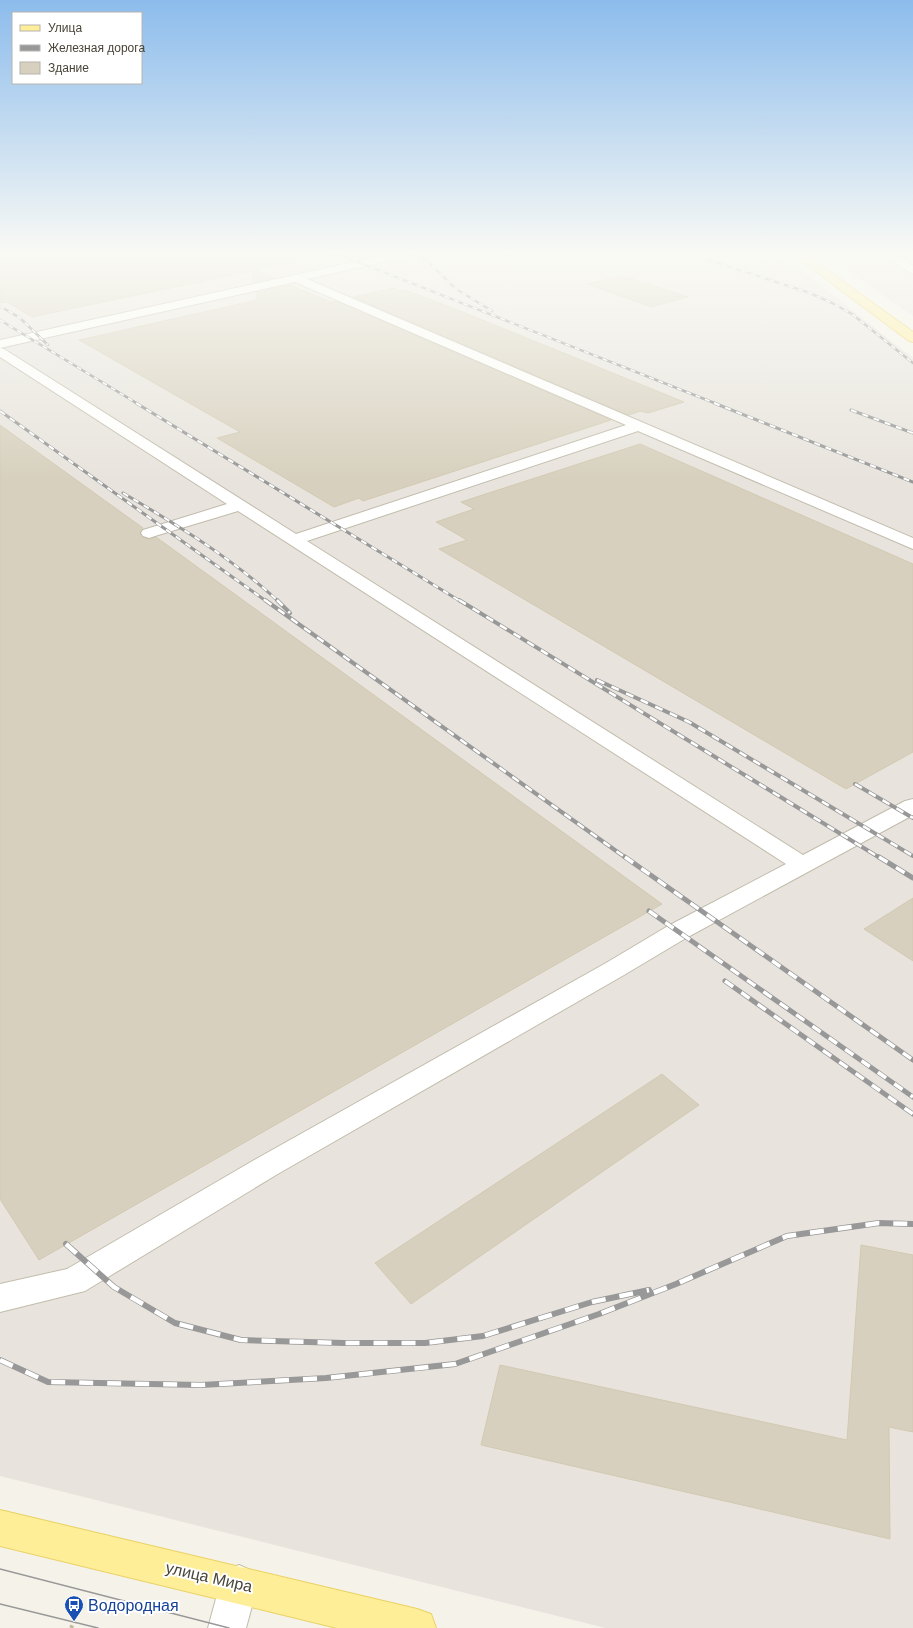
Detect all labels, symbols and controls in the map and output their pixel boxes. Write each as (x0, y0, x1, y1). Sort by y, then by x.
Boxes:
legend (12, 12, 142, 84)
text: Улица (48, 21, 82, 35)
text: Железная дорога (48, 41, 145, 55)
text: Здание (48, 61, 89, 75)
street label: улица Мира (164, 1559, 254, 1595)
bus stop icon: Водородная (63, 1594, 85, 1622)
place label: Водородная (88, 1597, 179, 1614)

